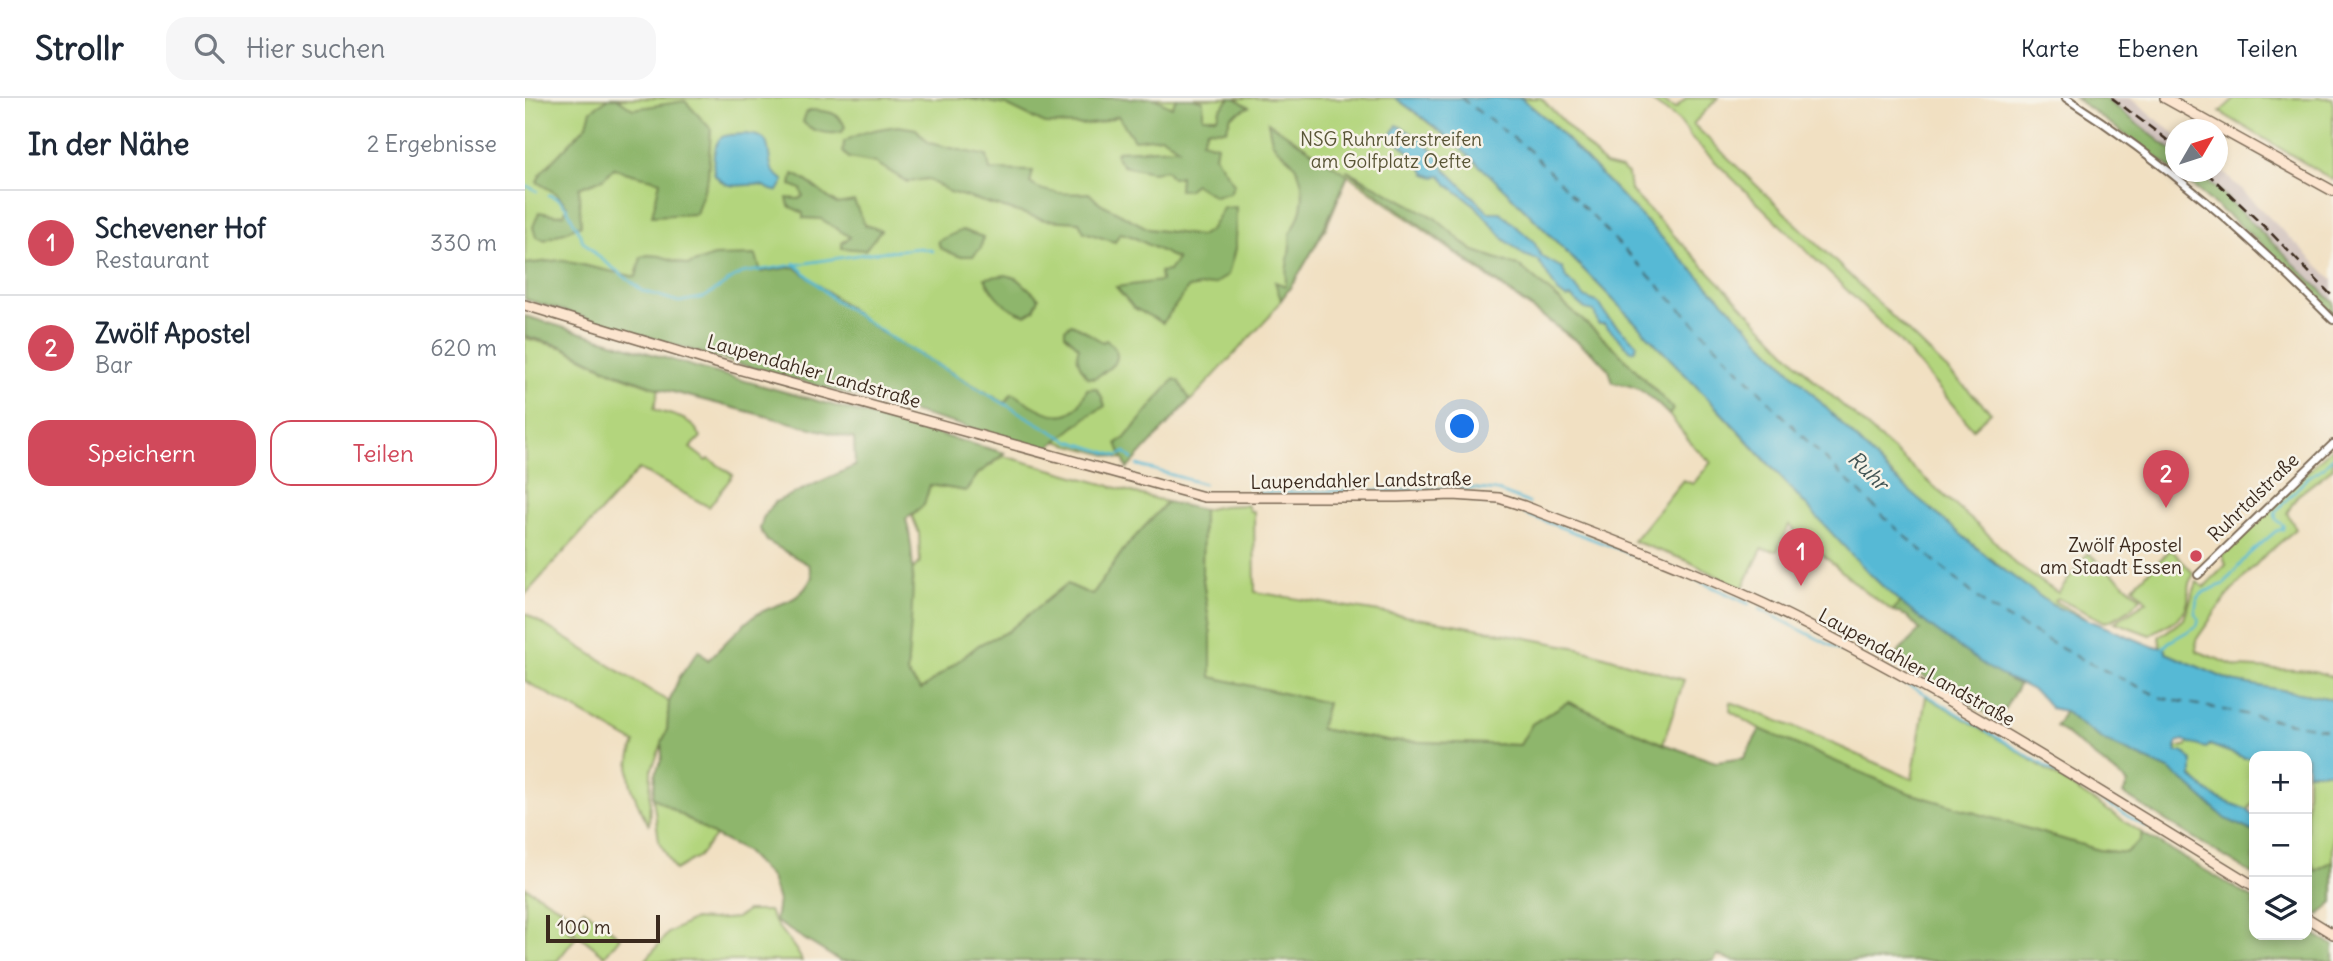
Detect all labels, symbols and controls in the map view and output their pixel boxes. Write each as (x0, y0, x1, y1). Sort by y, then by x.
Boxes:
search box (166, 17, 656, 80)
text: Strollr (35, 27, 124, 69)
icon: search (190, 29, 228, 67)
text: Hier suchen (246, 32, 385, 65)
text: Karte (2021, 33, 2080, 63)
text: Ebenen (2118, 33, 2199, 63)
text: Teilen (2237, 33, 2298, 63)
north arrow (2165, 119, 2228, 182)
text: In der Nähe (28, 125, 190, 163)
park label: NSG Ruhruferstreifen am Golfplatz Oefte (1300, 127, 1482, 173)
text: 2 Ergebnisse (367, 129, 497, 158)
text: Schevener Hof (95, 212, 266, 245)
text: 1 (46, 228, 56, 257)
text: 330 m (430, 228, 497, 257)
text: Restaurant (95, 245, 209, 274)
text: Zwölf Apostel (95, 317, 251, 350)
street label: Laupendahler Landstraße (704, 329, 924, 413)
text: 2 (45, 333, 57, 362)
text: 620 m (430, 333, 497, 362)
text: Bar (95, 350, 133, 379)
your location (1445, 409, 1479, 443)
button: Speichern (28, 420, 256, 486)
button: Teilen (270, 420, 497, 486)
water label: Ruhr (1842, 445, 1896, 498)
street label: Ruhrtalstraße (2202, 448, 2304, 546)
pin: 2 (2143, 450, 2189, 508)
street label: Laupendahler Landstraße (1250, 466, 1472, 494)
pin: 1 (1778, 528, 1824, 586)
place label: Zwölf Apostel am Staadt Essen (2040, 533, 2182, 579)
marker: Zwölf Apostel am Staadt Essen (2188, 548, 2204, 564)
street label: Laupendahler Landstraße (1814, 603, 2020, 731)
map controls (2249, 751, 2312, 940)
button: + (2249, 751, 2312, 814)
button: − (2249, 814, 2312, 877)
button: layers (2249, 877, 2312, 940)
scale bar (546, 912, 660, 944)
text: 100 m (557, 915, 611, 939)

